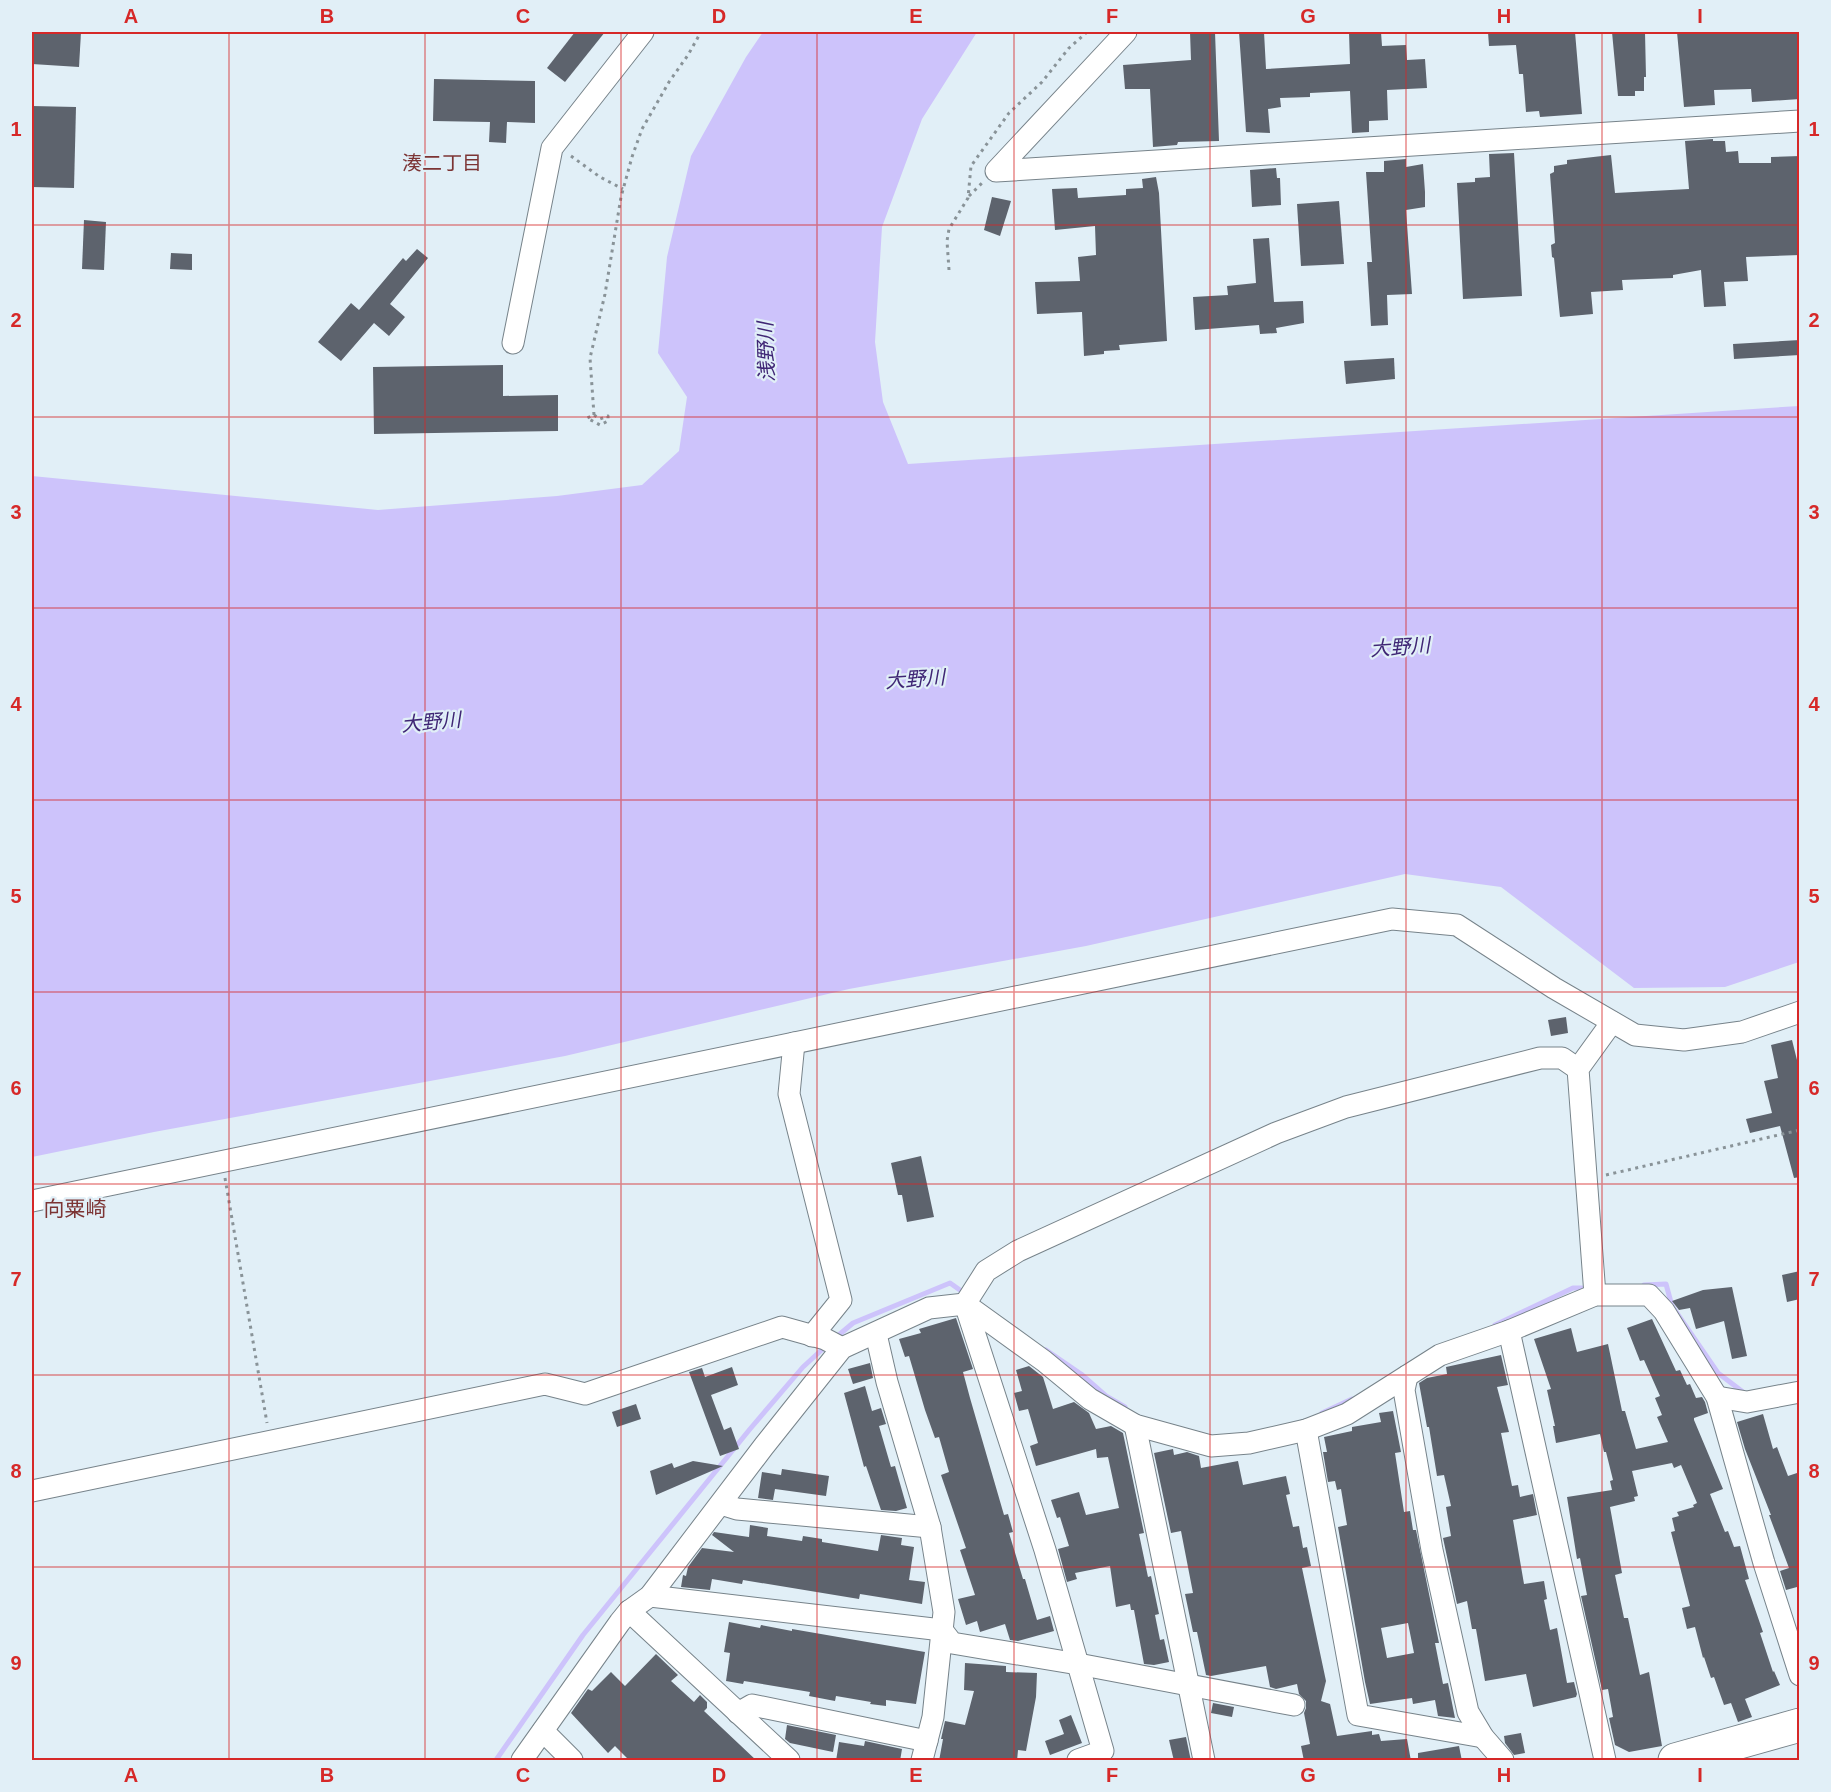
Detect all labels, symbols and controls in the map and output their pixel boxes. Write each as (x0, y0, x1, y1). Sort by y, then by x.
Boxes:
text: A (124, 5, 138, 27)
text: B (320, 5, 334, 27)
text: C (516, 5, 530, 27)
text: D (712, 5, 726, 27)
text: E (909, 5, 923, 27)
text: F (1106, 5, 1118, 27)
text: G (1300, 5, 1316, 27)
text: H (1497, 5, 1511, 27)
text: I (1697, 5, 1703, 27)
text: 1 (10, 118, 22, 140)
text: 1 (1808, 118, 1820, 140)
district label: 湊二丁目 (402, 152, 482, 174)
text: 2 (10, 309, 22, 331)
text: 2 (1808, 309, 1820, 331)
water label: 浅野川 (754, 320, 778, 382)
text: 3 (10, 501, 22, 523)
text: 3 (1808, 501, 1820, 523)
water label: 大野川 (1369, 634, 1433, 660)
water label: 大野川 (884, 666, 948, 692)
text: 4 (10, 693, 22, 715)
text: 4 (1808, 693, 1820, 715)
water label: 大野川 (400, 708, 464, 736)
text: 5 (10, 885, 22, 907)
text: 5 (1808, 885, 1820, 907)
text: 6 (10, 1077, 22, 1099)
text: 6 (1808, 1077, 1820, 1099)
district label: 向粟崎 (44, 1197, 107, 1220)
text: 7 (10, 1268, 22, 1290)
text: 7 (1808, 1268, 1820, 1290)
text: 8 (10, 1460, 22, 1482)
text: 8 (1808, 1460, 1820, 1482)
text: 9 (10, 1652, 22, 1674)
text: 9 (1808, 1652, 1820, 1674)
text: A (124, 1764, 138, 1786)
text: B (320, 1764, 334, 1786)
text: C (516, 1764, 530, 1786)
text: D (712, 1764, 726, 1786)
text: E (909, 1764, 923, 1786)
text: F (1106, 1764, 1118, 1786)
text: G (1300, 1764, 1316, 1786)
text: H (1497, 1764, 1511, 1786)
text: I (1697, 1764, 1703, 1786)

